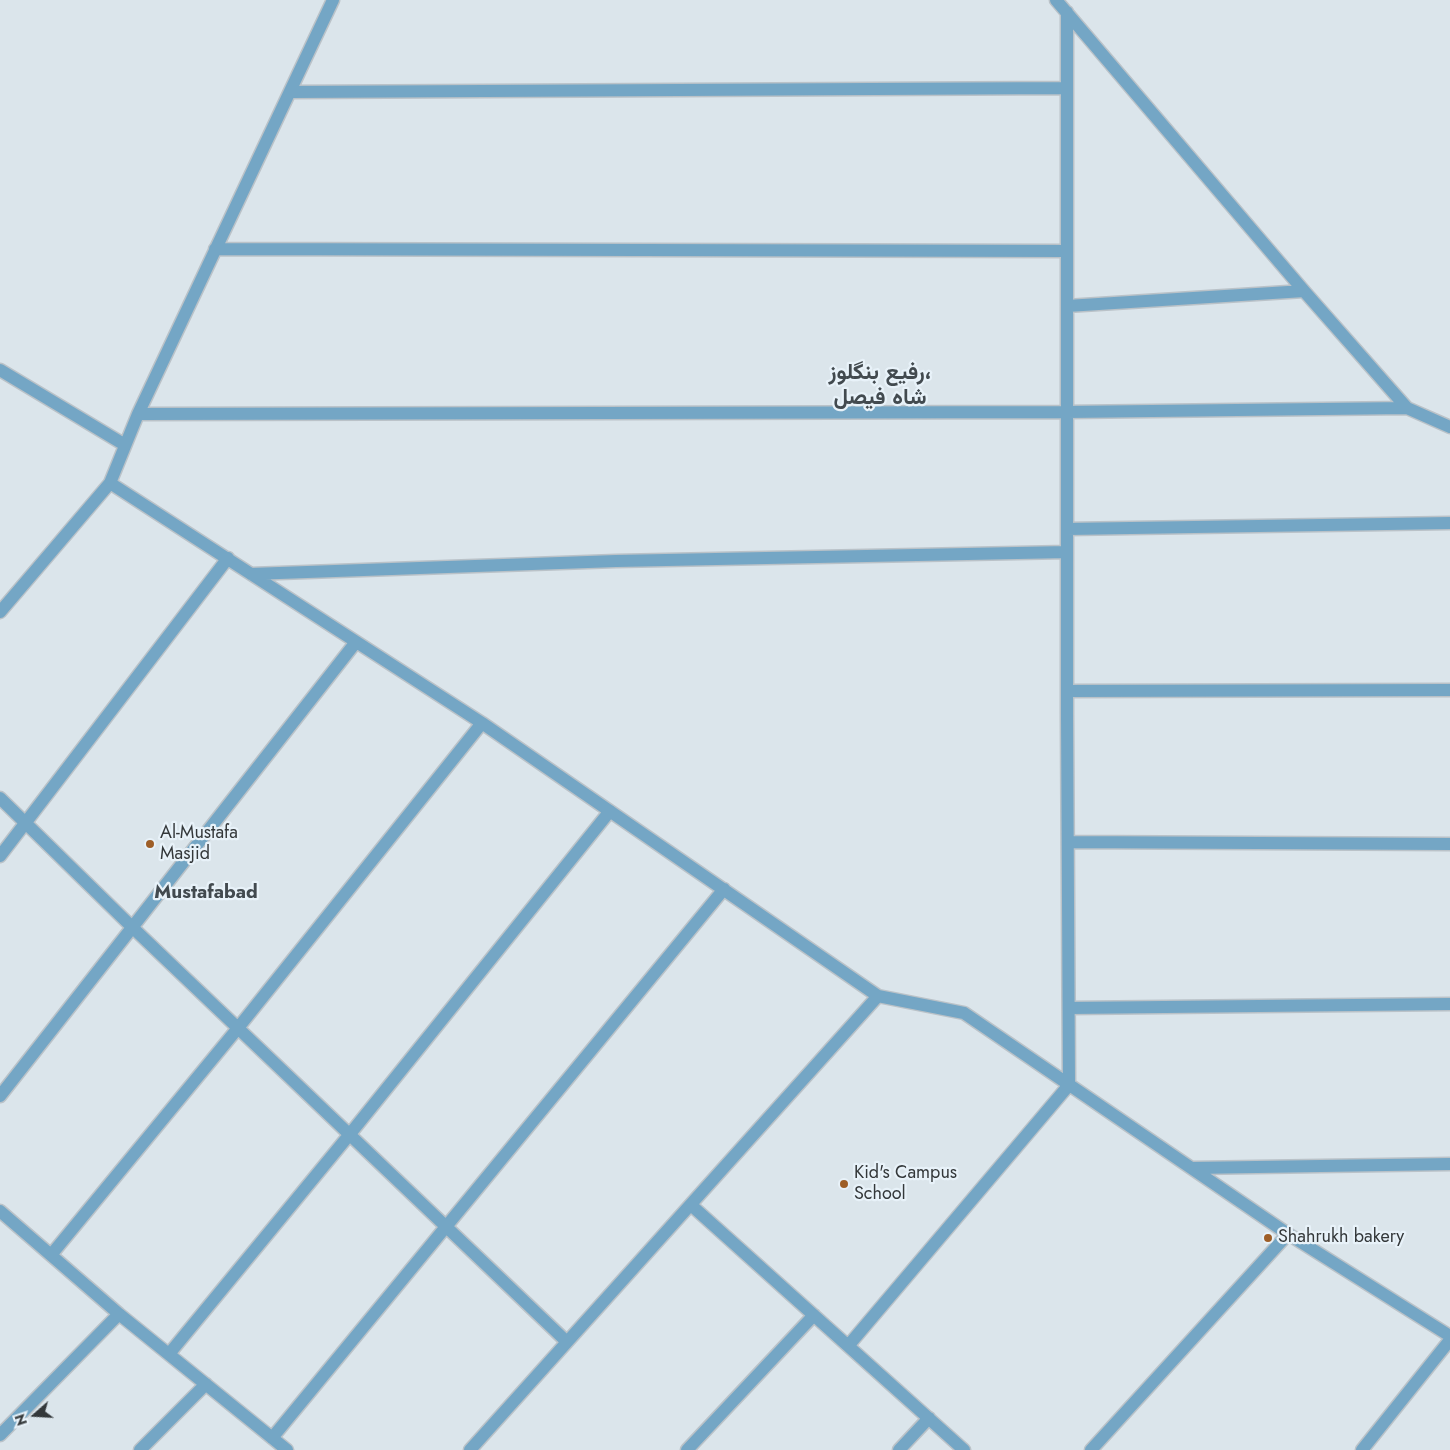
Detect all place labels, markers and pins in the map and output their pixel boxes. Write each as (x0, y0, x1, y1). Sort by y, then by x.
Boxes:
place label: Al-Mustafa Masjid (160, 823, 238, 866)
marker: Al-Mustafa Masjid (144, 838, 156, 850)
place label: Kid's Campus School (854, 1163, 957, 1206)
marker: Kid's Campus School (838, 1178, 850, 1190)
place label: Shahrukh bakery (1278, 1227, 1404, 1249)
marker: Shahrukh bakery (1262, 1232, 1274, 1244)

